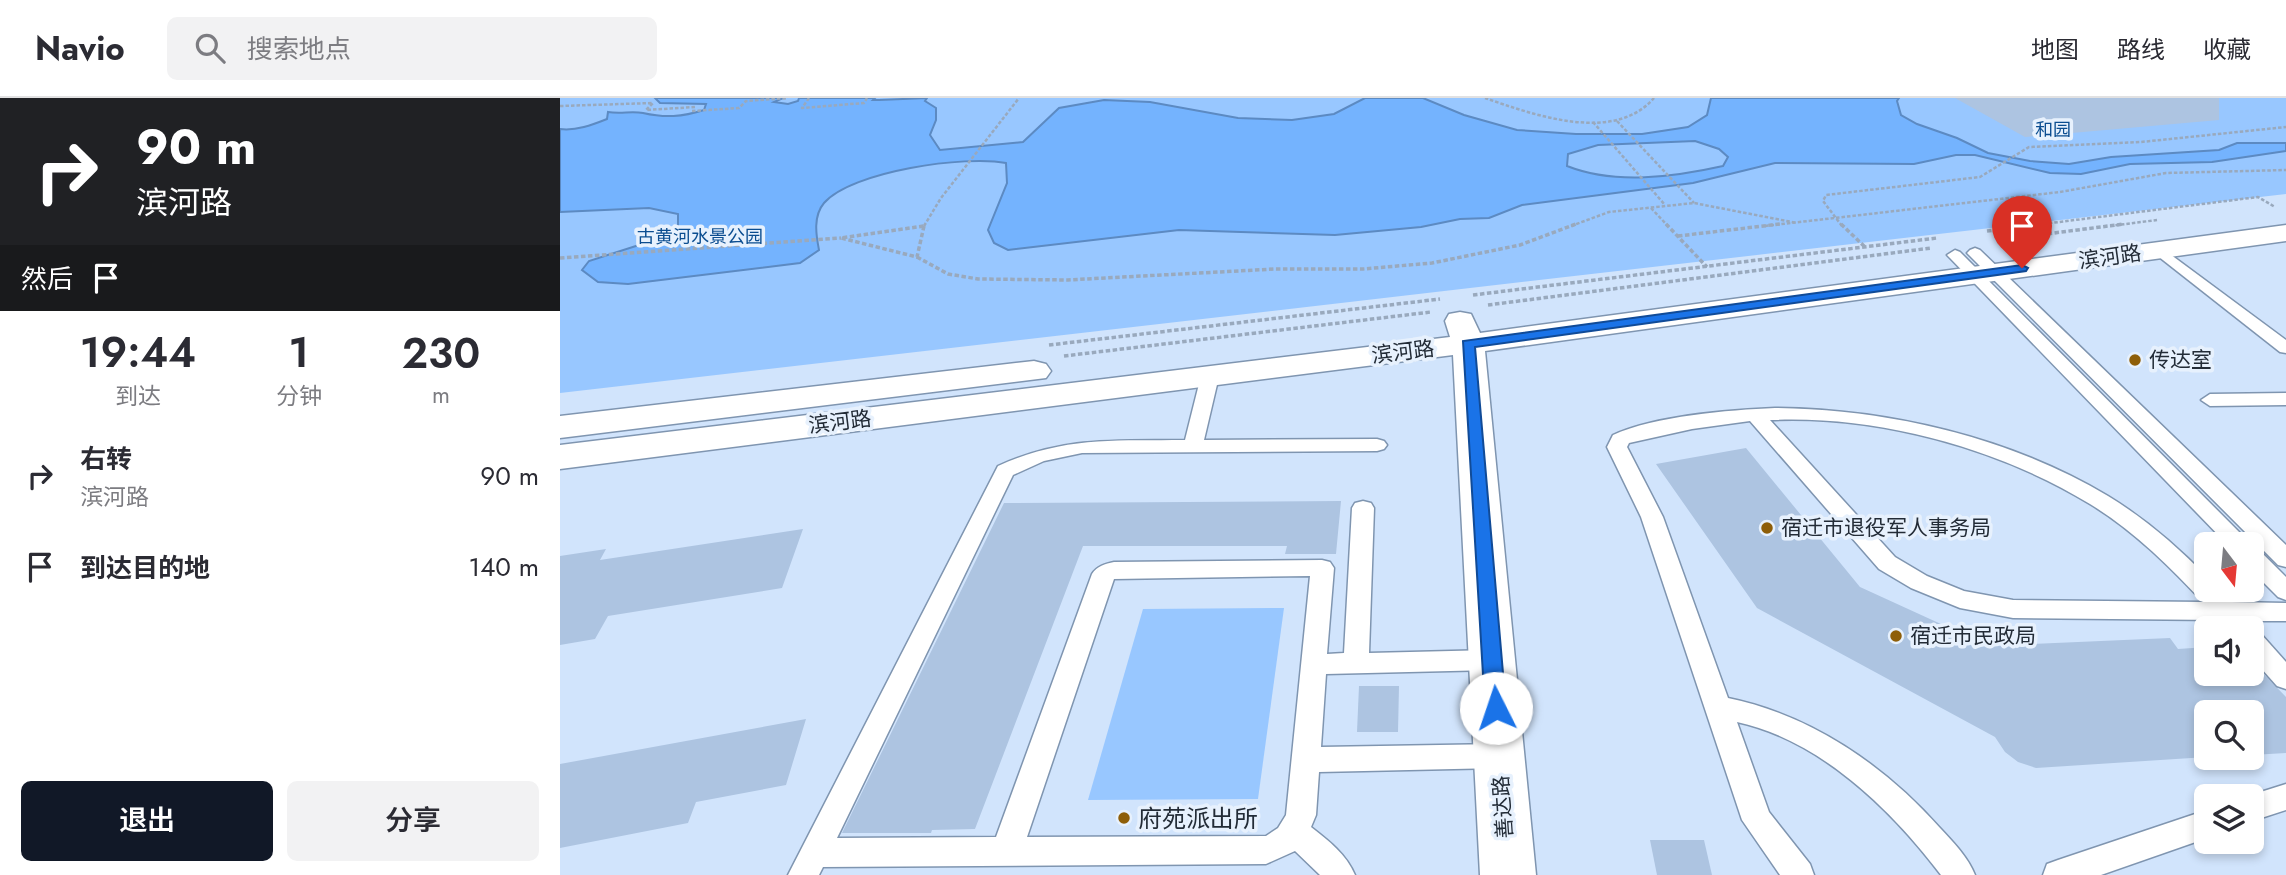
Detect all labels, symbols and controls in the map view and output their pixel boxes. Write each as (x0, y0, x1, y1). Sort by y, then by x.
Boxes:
search box (167, 17, 657, 80)
text: Navio (35, 25, 125, 72)
icon: search (191, 29, 229, 67)
text: 搜索地点 (247, 30, 351, 68)
text: 地图 (2031, 32, 2079, 67)
text: 路线 (2117, 32, 2165, 67)
text: 收藏 (2203, 32, 2251, 67)
text: 90 m (136, 112, 256, 182)
park label: 和园 (2035, 117, 2071, 143)
icon: right (21, 126, 112, 217)
text: 滨河路 (136, 180, 232, 226)
pin (1992, 196, 2052, 268)
icon: arrive (2003, 207, 2041, 245)
park label: 古黄河水景公园 (637, 224, 763, 250)
street label: 滨河路 (2077, 238, 2143, 276)
icon: arrive (87, 259, 125, 297)
text: 然后 (21, 260, 73, 298)
text: 19:44 (80, 322, 196, 383)
text: 1 (289, 322, 309, 383)
text: 230 (402, 323, 480, 384)
street label: 滨河路 (1370, 333, 1436, 371)
place label: 传达室 (2149, 345, 2212, 375)
marker: 传达室 (2127, 352, 2143, 368)
text: m (432, 378, 450, 412)
text: 到达 (115, 379, 161, 413)
text: 分钟 (276, 379, 322, 413)
street label: 滨河路 (807, 403, 873, 441)
text: 右转 (80, 440, 132, 478)
icon: right (21, 457, 59, 495)
text: 90 m (480, 457, 539, 495)
text: 滨河路 (80, 480, 149, 514)
place label: 宿迁市退役军人事务局 (1781, 513, 1991, 543)
marker: 宿迁市退役军人事务局 (1759, 520, 1775, 536)
north arrow (2194, 532, 2264, 602)
map controls (2194, 532, 2264, 854)
icon: arrive (21, 548, 59, 586)
text: 140 m (468, 548, 539, 586)
text: 到达目的地 (80, 549, 210, 587)
button: sound (2194, 616, 2264, 686)
place label: 宿迁市民政局 (1910, 621, 2036, 651)
marker: 宿迁市民政局 (1888, 628, 1904, 644)
position arrow (1459, 671, 1533, 745)
button: search (2194, 700, 2264, 770)
street label: 善达路 (1486, 775, 1520, 839)
button: 退出 (21, 781, 273, 861)
button: 分享 (287, 781, 539, 861)
button: layers (2194, 784, 2264, 854)
place label: 府苑派出所 (1138, 801, 1258, 836)
marker: 府苑派出所 (1116, 810, 1132, 826)

